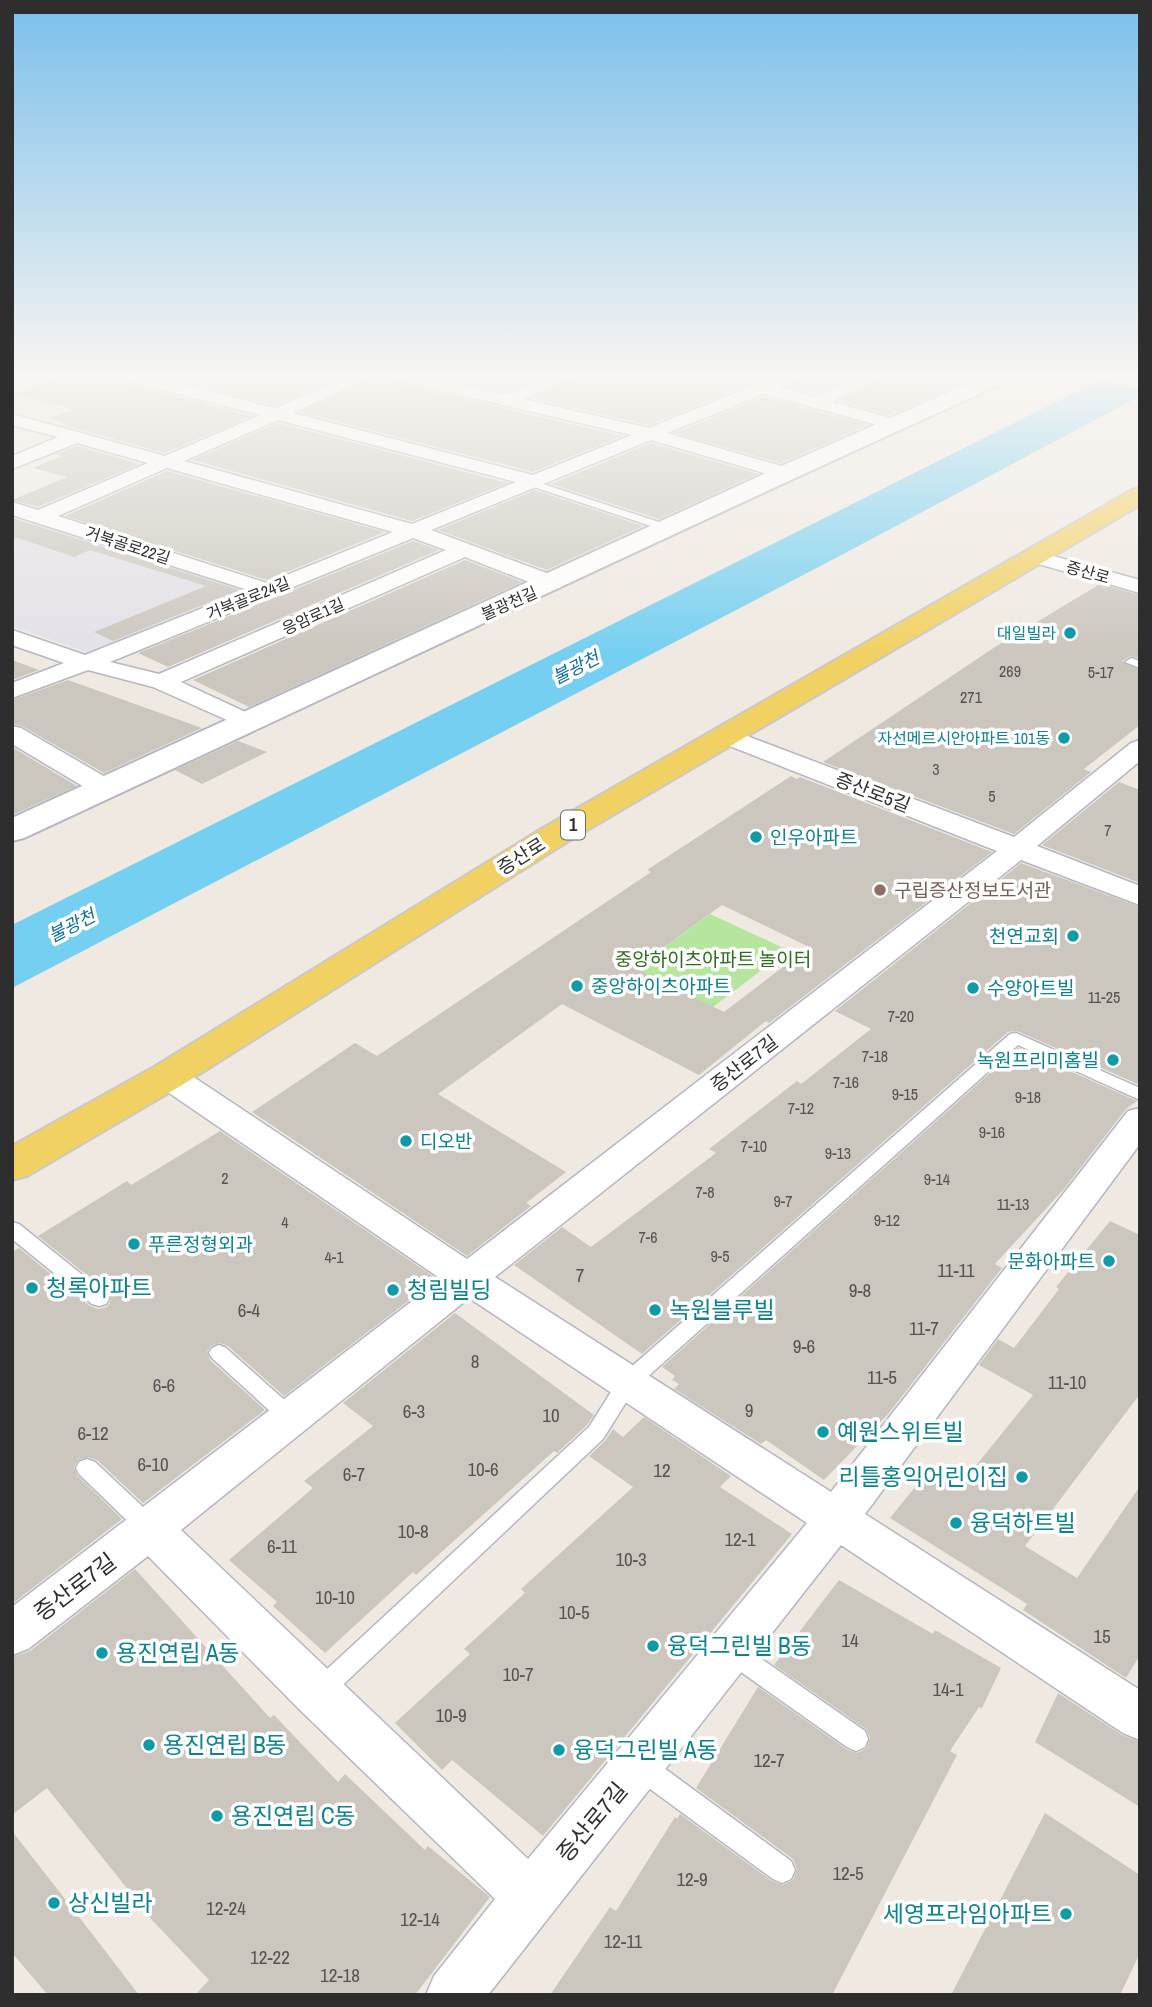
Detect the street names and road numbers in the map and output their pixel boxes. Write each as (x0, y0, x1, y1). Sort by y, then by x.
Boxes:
street label: 거북골로22길 (83, 521, 173, 569)
street label: 증산로 (1064, 555, 1113, 589)
street label: 거북골로24길 (203, 571, 293, 625)
street label: 불광천길 (478, 581, 540, 625)
street label: 응암로1길 (278, 592, 348, 640)
street label: 증산로5길 (832, 766, 914, 818)
road number: 1 (561, 810, 585, 840)
street label: 증산로 (492, 831, 550, 881)
street label: 증산로7길 (705, 1029, 783, 1097)
street label: 증산로7길 (27, 1546, 122, 1628)
street label: 증산로7길 (549, 1775, 634, 1868)

